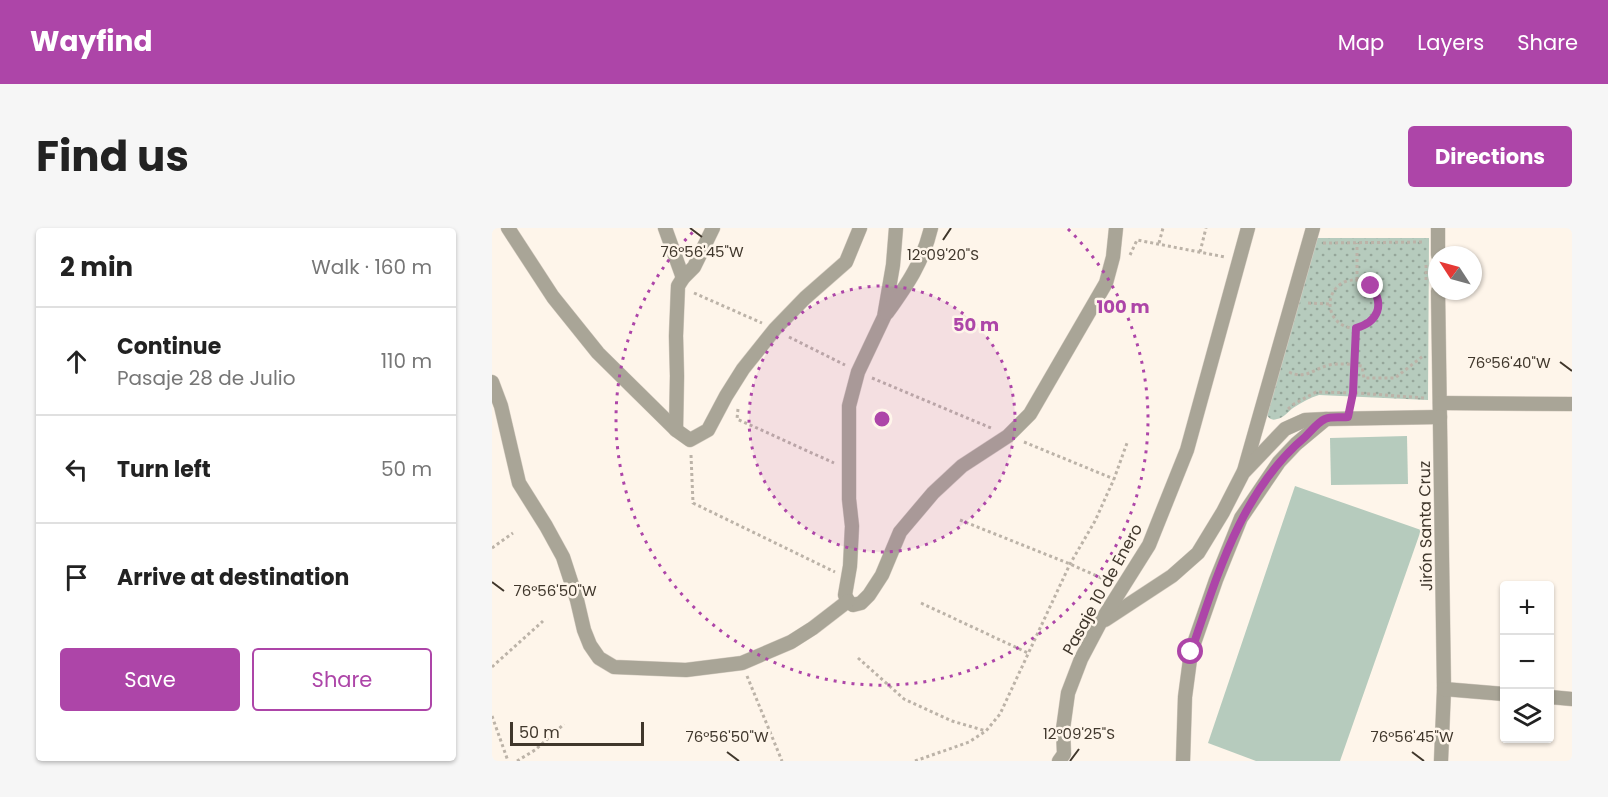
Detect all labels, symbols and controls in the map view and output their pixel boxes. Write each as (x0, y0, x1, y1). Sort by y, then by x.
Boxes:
text: Wayfind (30, 22, 152, 61)
text: Map (1338, 28, 1384, 57)
text: Layers (1417, 28, 1484, 57)
text: Share (1517, 28, 1578, 57)
button: Directions (1408, 126, 1572, 187)
text: Find us (36, 127, 189, 186)
text: 76°56'45"W (660, 241, 744, 262)
text: 12°09'20"S (907, 244, 979, 265)
north arrow (1428, 246, 1482, 300)
text: 2 min (60, 249, 133, 285)
text: Walk · 160 m (311, 253, 432, 281)
route end (1357, 272, 1383, 298)
text: 100 m (1096, 294, 1150, 319)
text: 50 m (953, 312, 999, 337)
text: Continue (117, 331, 221, 362)
icon: ahead (60, 345, 93, 378)
text: 110 m (381, 347, 432, 375)
text: 76°56'40"W (1467, 352, 1551, 373)
text: Pasaje 28 de Julio (117, 364, 296, 392)
centre of rings (872, 409, 892, 429)
icon: left (60, 453, 93, 486)
text: Turn left (117, 454, 211, 485)
text: 50 m (381, 455, 432, 483)
street label: Jirón Santa Cruz (1413, 461, 1438, 591)
street label: Pasaje 10 de Enero (1057, 520, 1148, 659)
icon: arrive (60, 561, 93, 594)
text: Arrive at destination (117, 562, 349, 593)
text: 76°56'50"W (513, 580, 597, 601)
map controls (1500, 581, 1554, 743)
button: + (1500, 581, 1554, 635)
button: − (1500, 635, 1554, 689)
route start (1177, 638, 1203, 664)
button: Save (60, 648, 240, 711)
button: Share (252, 648, 432, 711)
button: layers (1500, 689, 1554, 743)
scale bar (510, 719, 644, 746)
text: 50 m (519, 721, 560, 744)
text: 12°09'25"S (1043, 723, 1115, 744)
text: 76°56'50"W (685, 726, 769, 747)
text: 76°56'45"W (1370, 726, 1454, 747)

